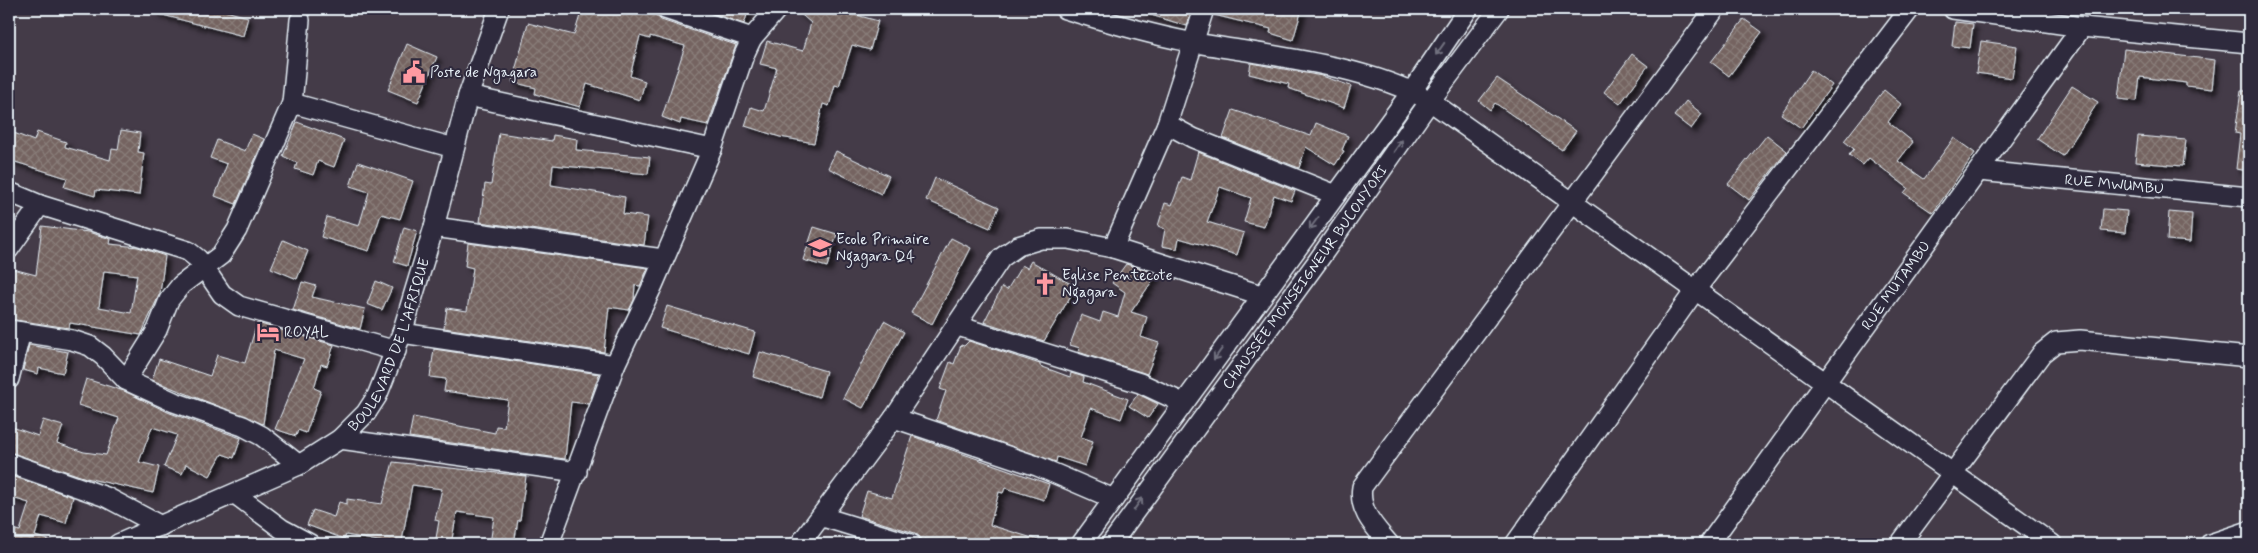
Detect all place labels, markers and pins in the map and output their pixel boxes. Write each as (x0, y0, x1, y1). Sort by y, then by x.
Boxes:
public building icon: Poste de Ngagara (401, 59, 427, 85)
place label: Poste de Ngagara (430, 63, 537, 84)
place label: Ecole Primaire Ngagara Q4 (836, 230, 929, 268)
school or university icon: Ecole Primaire Ngagara Q4 (807, 235, 833, 261)
place label: Eglise Pentecote Ngagara (1062, 266, 1173, 304)
church icon: Eglise Pentecote Ngagara (1032, 271, 1058, 297)
hotel icon: ROYAL (255, 319, 281, 345)
place label: ROYAL (284, 323, 329, 343)

